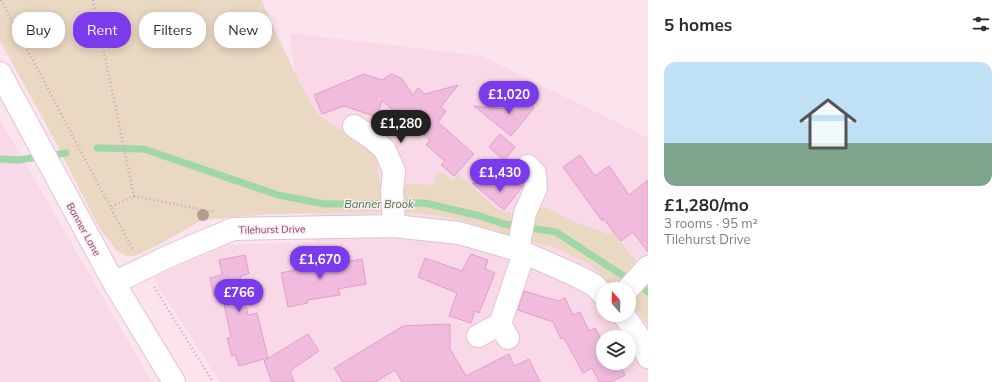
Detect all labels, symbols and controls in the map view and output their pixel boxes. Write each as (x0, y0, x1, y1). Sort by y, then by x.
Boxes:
chip: Buy (12, 12, 65, 48)
chip: Rent (73, 12, 131, 48)
chip: Filters (139, 12, 206, 48)
chip: New (214, 12, 272, 48)
icon: filters (970, 13, 992, 35)
text: 5 homes (664, 14, 732, 35)
pin: £1,020 (476, 81, 542, 115)
text: £1,020 (488, 86, 530, 102)
icon: home (792, 88, 864, 160)
pin: £1,280 (368, 110, 434, 144)
text: £1,280 (380, 115, 422, 131)
pin: £1,430 (467, 159, 533, 193)
text: £1,430 (479, 164, 521, 180)
text: £1,280/mo (664, 194, 749, 215)
water label: Banner Brook (344, 197, 414, 211)
street label: Banner Lane (64, 200, 104, 258)
text: 3 rooms · 95 m² (664, 215, 758, 231)
street label: Tilehurst Drive (239, 222, 305, 237)
text: Tilehurst Drive (664, 231, 751, 247)
pin: £1,670 (287, 246, 353, 280)
text: £1,670 (299, 251, 341, 267)
pin: £766 (215, 279, 263, 313)
north arrow (596, 282, 636, 322)
map controls (596, 282, 636, 370)
text: £766 (223, 284, 255, 300)
button: layers (596, 330, 636, 370)

